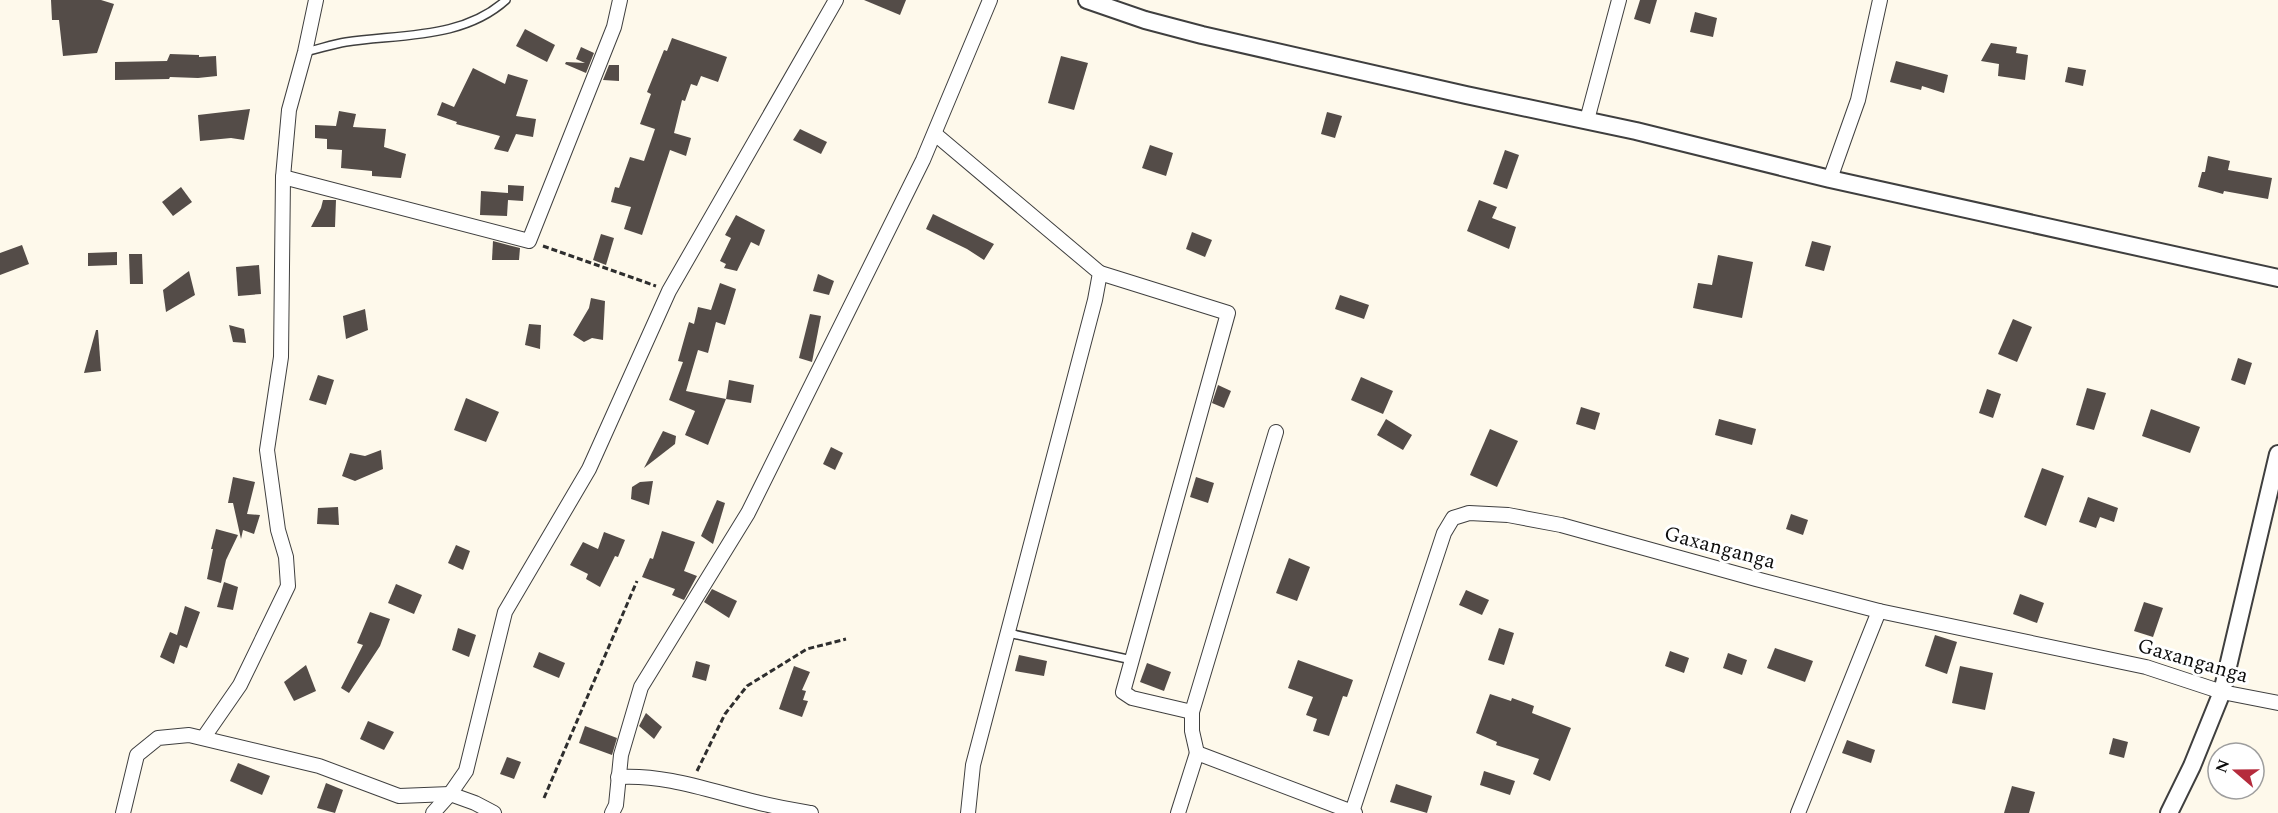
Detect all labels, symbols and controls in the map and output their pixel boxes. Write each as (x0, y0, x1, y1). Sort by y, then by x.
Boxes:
street label: Gaxanganga (1660, 518, 1780, 578)
street label: Gaxanganga (2133, 630, 2253, 692)
north arrow (2206, 741, 2266, 801)
text: N (2209, 756, 2236, 776)

